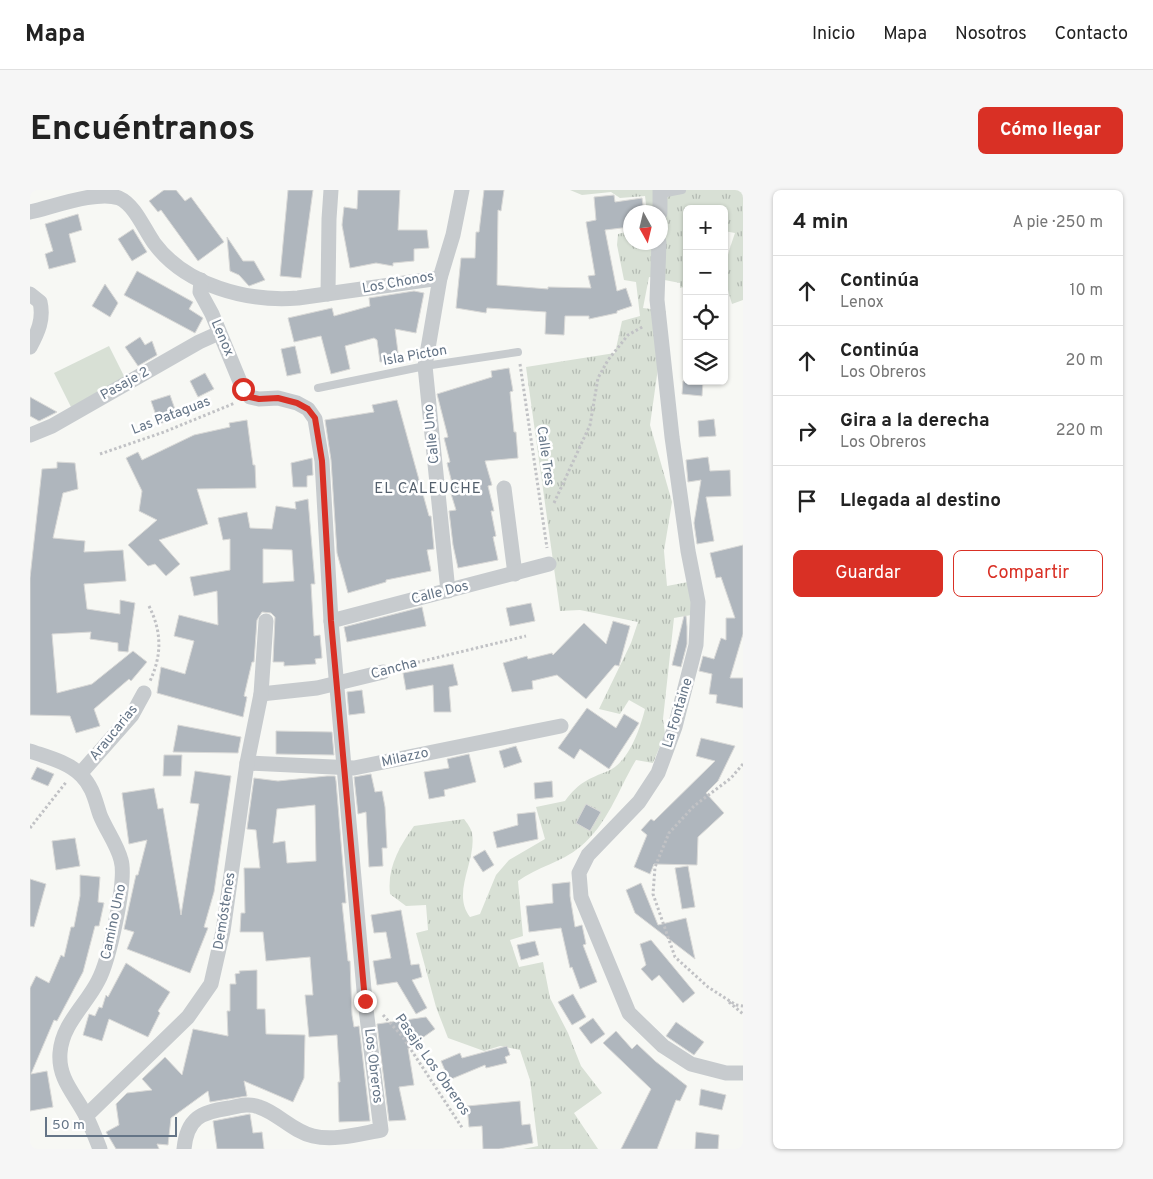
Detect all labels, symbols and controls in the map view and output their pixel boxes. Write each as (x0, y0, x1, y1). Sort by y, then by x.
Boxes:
text: Mapa (25, 20, 85, 50)
text: Inicio (812, 23, 855, 46)
text: Mapa (883, 23, 927, 46)
text: Nosotros (955, 23, 1027, 46)
text: Contacto (1055, 23, 1128, 46)
button: Cómo llegar (978, 107, 1123, 154)
text: Encuéntranos (30, 108, 255, 152)
north arrow (623, 205, 668, 250)
map controls (683, 205, 728, 385)
button: + (683, 205, 728, 250)
text: 4 min (793, 209, 849, 236)
text: A pie · 250 m (1013, 213, 1103, 233)
button: − (683, 250, 728, 295)
street label: Los Chonos (361, 268, 435, 298)
text: Continúa (840, 269, 919, 293)
icon: ahead (793, 277, 821, 305)
text: 10 m (1069, 281, 1103, 301)
text: Lenox (840, 293, 884, 313)
button: locate (683, 295, 728, 340)
street label: Lenox (207, 317, 237, 359)
text: Continúa (840, 339, 919, 363)
button: layers (683, 340, 728, 385)
street label: Isla Picton (382, 342, 448, 370)
icon: ahead (793, 347, 821, 375)
text: 20 m (1066, 351, 1103, 371)
text: Los Obreros (840, 363, 926, 383)
street label: Pasaje 2 (98, 364, 152, 404)
route start (232, 378, 255, 401)
street label: Las Pataguas (129, 393, 213, 439)
street label: Calle Uno (420, 403, 444, 465)
text: Gira a la derecha (840, 409, 990, 433)
icon: right (793, 417, 821, 445)
text: 220 m (1056, 421, 1103, 441)
street label: Calle Tres (532, 425, 558, 487)
text: Los Obreros (840, 433, 926, 453)
district label: EL CALEUCHE (374, 480, 482, 499)
icon: arrive (793, 487, 821, 515)
text: Llegada al destino (840, 489, 1001, 513)
button: Guardar (793, 550, 943, 597)
button: Compartir (953, 550, 1103, 597)
street label: Calle Dos (410, 578, 470, 608)
street label: Cancha (369, 655, 419, 683)
street label: La Fontaine (659, 676, 697, 750)
street label: Araucarias (86, 702, 142, 764)
street label: Milazzo (380, 745, 430, 771)
street label: Demóstenes (210, 871, 240, 951)
street label: Camino Uno (98, 883, 130, 961)
route end (354, 990, 377, 1013)
street label: Pasaje Los Obreros (391, 1011, 473, 1119)
street label: Los Obreros (360, 1028, 386, 1104)
scale bar (45, 1114, 178, 1137)
text: 50 m (52, 1117, 85, 1134)

